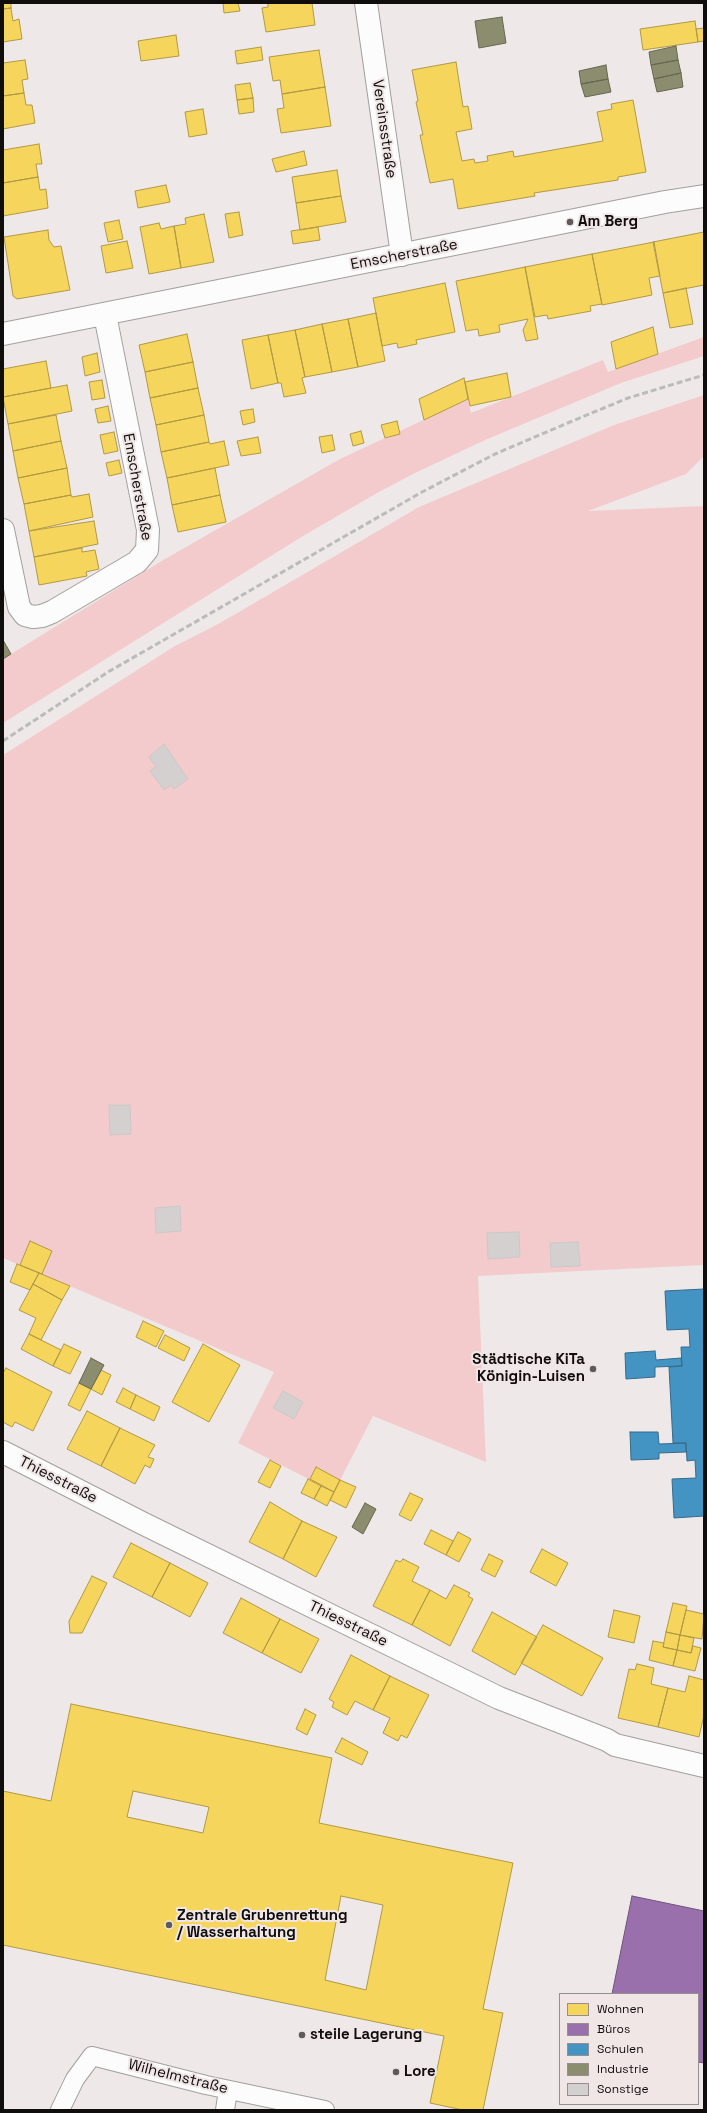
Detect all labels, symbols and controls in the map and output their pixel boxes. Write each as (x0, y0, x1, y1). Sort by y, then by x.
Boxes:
street label: Vereinsstraße (368, 78, 400, 180)
place label: Am Berg (578, 213, 638, 231)
marker: Am Berg (565, 217, 575, 227)
street label: Emscherstraße (349, 236, 459, 274)
street label: Emscherstraße (119, 432, 155, 542)
place label: Städtische KiTa Königin-Luisen (472, 1351, 585, 1386)
marker: Städtische KiTa Königin-Luisen (588, 1364, 598, 1374)
street label: Thiesstraße (16, 1453, 100, 1507)
street label: Thiesstraße (306, 1597, 390, 1651)
place label: Zentrale Grubenrettung / Wasserhaltung (177, 1907, 348, 1942)
marker: Zentrale Grubenrettung / Wasserhaltung (164, 1920, 174, 1930)
legend (559, 1993, 699, 2105)
text: Wohnen (597, 2001, 644, 2017)
text: Büros (597, 2021, 630, 2037)
place label: steile Lagerung (310, 2026, 422, 2044)
marker: steile Lagerung (297, 2030, 307, 2040)
text: Schulen (597, 2041, 644, 2057)
street label: Wilhelmstraße (126, 2056, 230, 2098)
text: Industrie (597, 2061, 649, 2077)
place label: Lore (404, 2063, 436, 2081)
marker: Lore (391, 2067, 401, 2077)
text: Sonstige (597, 2081, 649, 2097)

